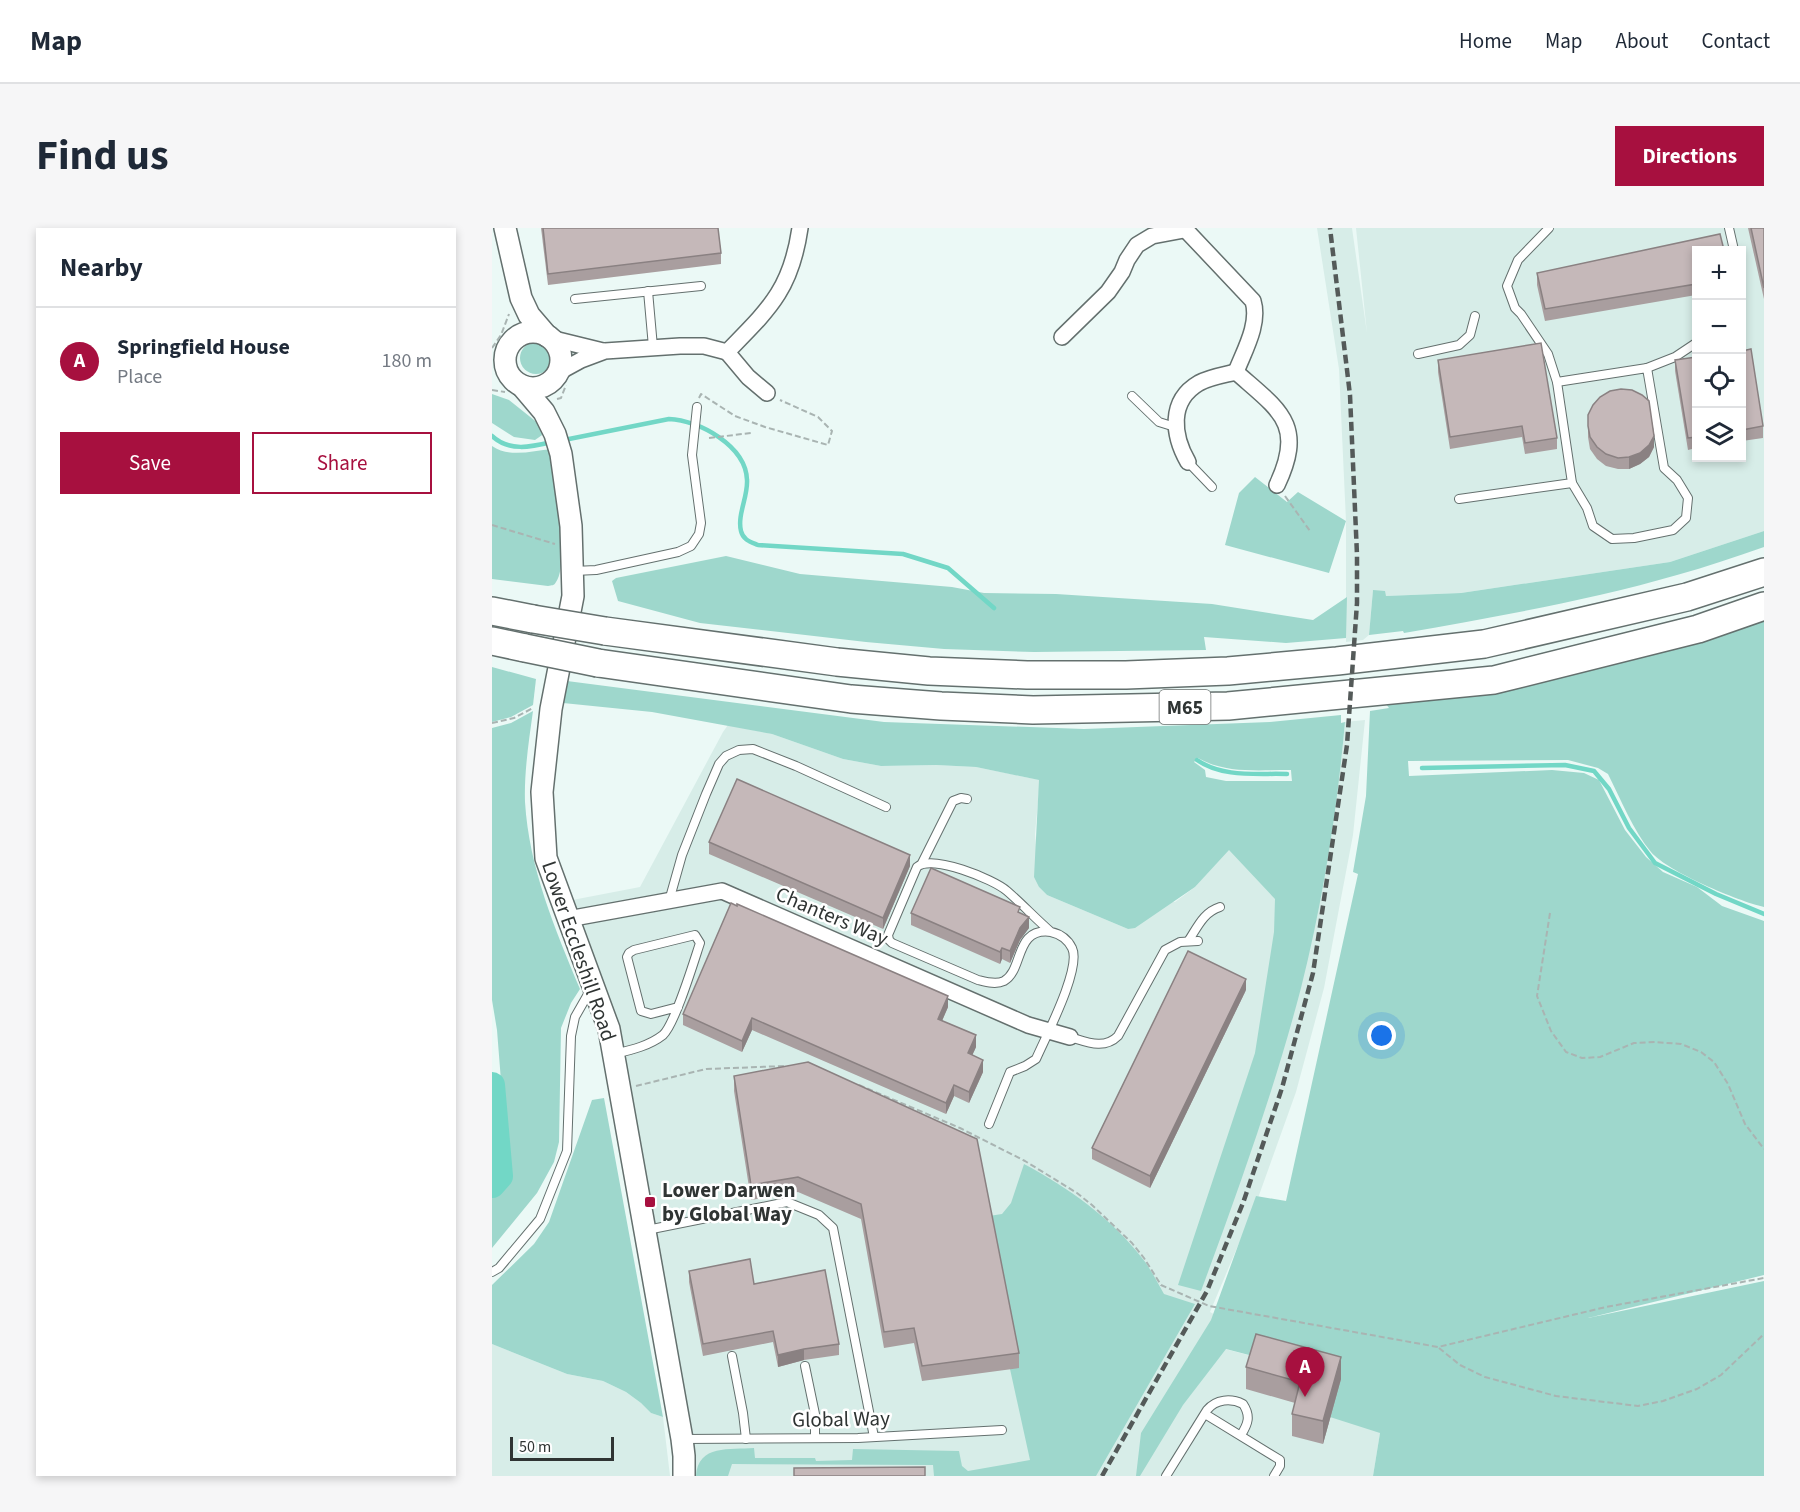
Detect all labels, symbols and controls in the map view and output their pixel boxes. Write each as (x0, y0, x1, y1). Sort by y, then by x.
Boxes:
text: Map (30, 21, 82, 61)
text: Home (1459, 26, 1512, 56)
text: Map (1545, 26, 1583, 56)
text: About (1616, 26, 1668, 56)
text: Contact (1701, 26, 1770, 56)
text: Find us (36, 126, 169, 186)
button: Directions (1615, 126, 1764, 186)
map controls (1692, 246, 1746, 462)
button: + (1692, 246, 1746, 300)
text: Nearby (60, 249, 143, 286)
button: − (1692, 300, 1746, 354)
text: Springfield House (117, 331, 290, 363)
text: A (74, 347, 85, 375)
text: 180 m (382, 347, 432, 375)
button: locate (1692, 354, 1746, 408)
text: Place (117, 363, 162, 391)
button: layers (1692, 408, 1746, 462)
button: Save (60, 432, 240, 494)
button: Share (252, 432, 432, 494)
road number: M65 (1160, 690, 1210, 724)
street label: Lower Eccleshill Road (534, 857, 624, 1045)
street label: Chanters Way (771, 879, 893, 953)
your location (1367, 1021, 1396, 1050)
place label: Lower Darwen by Global Way (662, 1175, 796, 1229)
marker: Lower Darwen by Global Way (643, 1195, 657, 1209)
pin: A (1286, 1348, 1324, 1397)
street label: Global Way (792, 1403, 890, 1435)
scale bar (510, 1434, 614, 1462)
text: 50 m (519, 1436, 551, 1458)

